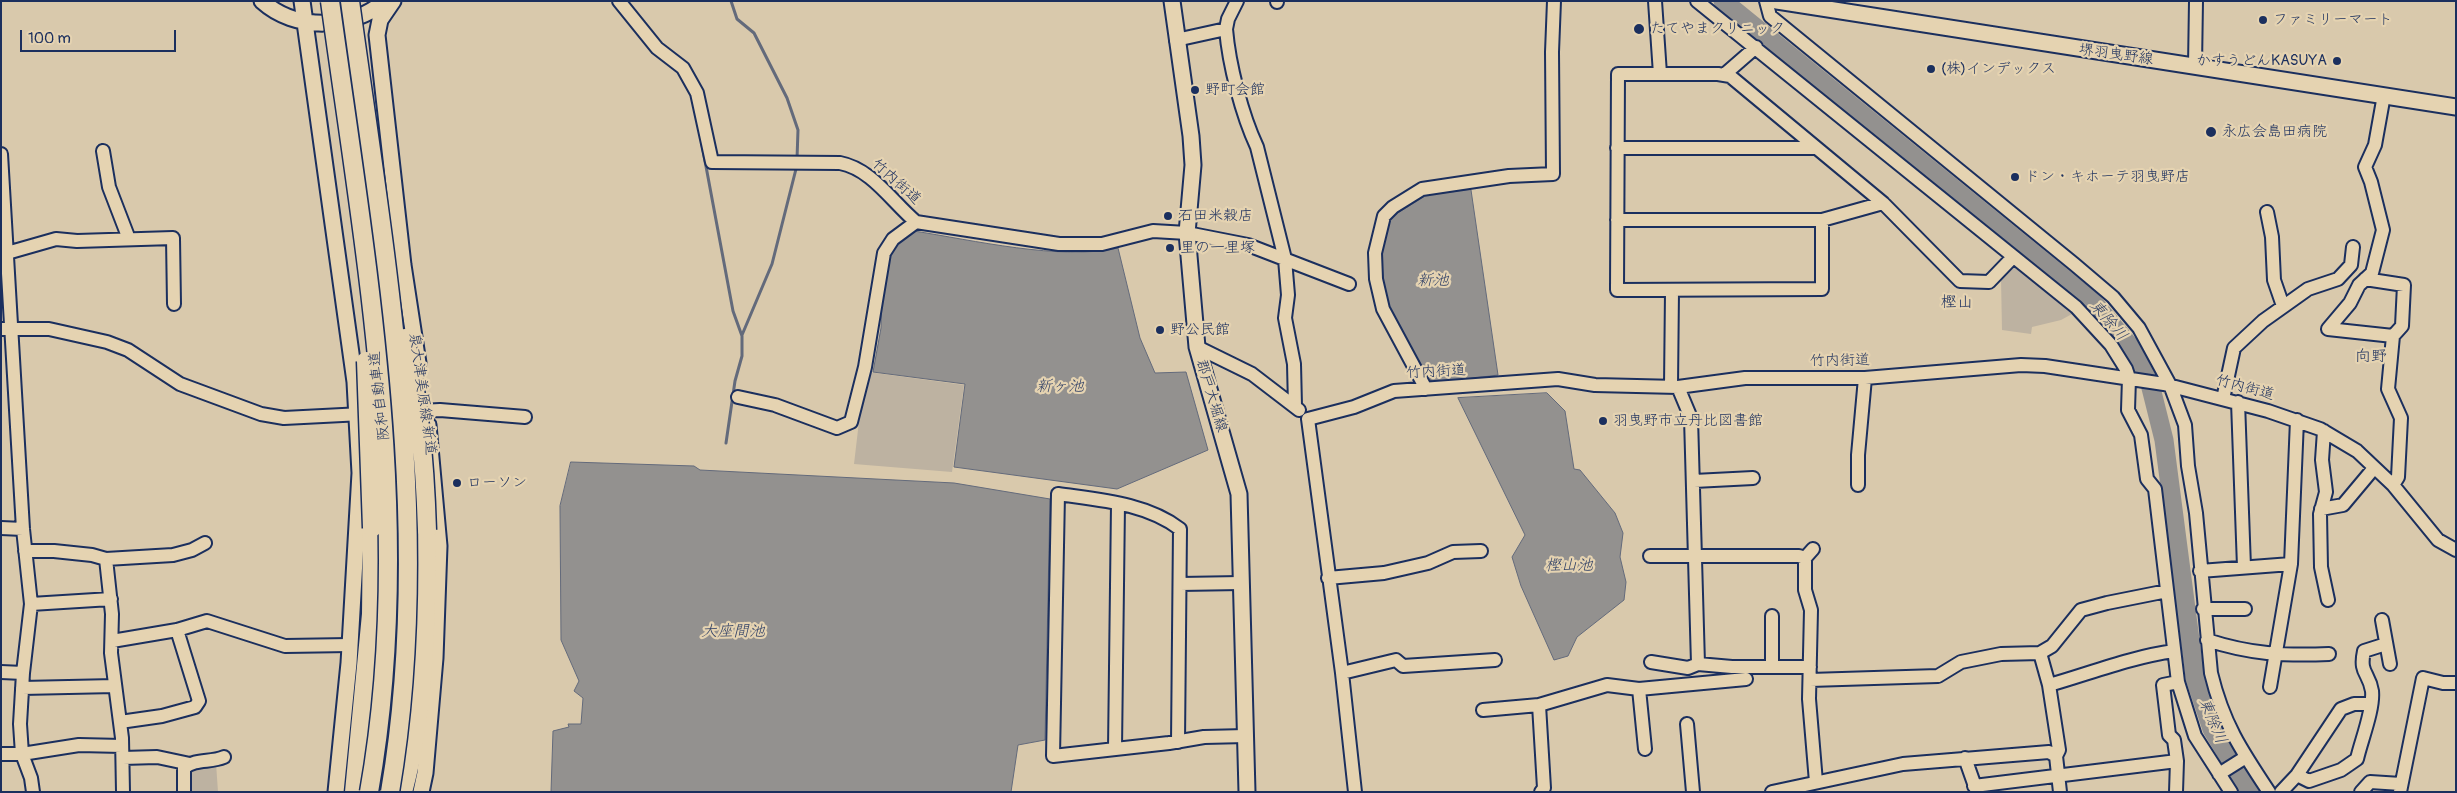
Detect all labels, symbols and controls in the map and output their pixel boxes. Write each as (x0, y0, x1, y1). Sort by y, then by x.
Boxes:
place label: ファミリーマート (2273, 11, 2393, 29)
marker: ファミリーマート (2257, 14, 2269, 26)
scale bar (22, 20, 179, 52)
place label: たてやまクリニック (1650, 20, 1785, 38)
marker: たてやまクリニック (1632, 22, 1646, 36)
text: 100 m (28, 29, 71, 48)
street label: 堺羽曳野線 (2078, 41, 2154, 69)
place label: かすうどんKASUYA (2196, 52, 2327, 70)
marker: かすうどんKASUYA (2331, 55, 2343, 67)
place label: (株)インデックス (1941, 60, 2056, 78)
marker: (株)インデックス (1925, 63, 1937, 75)
place label: 野町会館 (1205, 81, 1265, 99)
marker: 野町会館 (1189, 84, 1201, 96)
place label: 永広会島田病院 (2222, 123, 2327, 141)
marker: 永広会島田病院 (2204, 125, 2218, 139)
street label: 竹内街道 (868, 155, 924, 209)
place label: ドン・キホーテ羽曳野店 (2025, 168, 2190, 186)
marker: ドン・キホーテ羽曳野店 (2009, 171, 2021, 183)
place label: 石田米穀店 (1178, 207, 1253, 225)
marker: 石田米穀店 (1162, 210, 1174, 222)
place label: 里の一里塚 (1180, 239, 1255, 257)
marker: 里の一里塚 (1164, 242, 1176, 254)
water label: 新池 (1417, 271, 1449, 291)
district label: 樫山 (1941, 293, 1973, 313)
water label: 東除川 (2085, 297, 2131, 345)
place label: 野公民館 (1170, 321, 1230, 339)
marker: 野公民館 (1154, 324, 1166, 336)
street label: 泉大津美原線 新道 (405, 332, 439, 456)
district label: 向野 (2355, 347, 2387, 367)
street label: 阪和自動車道 (366, 350, 394, 442)
street label: 竹内街道 (1810, 351, 1870, 371)
street label: 郡戸大堀線 (1191, 358, 1231, 434)
street label: 竹内街道 (1406, 361, 1466, 383)
street label: 竹内街道 (2214, 372, 2276, 404)
water label: 新ヶ池 (1036, 377, 1084, 397)
place label: 羽曳野市立丹比図書館 (1613, 412, 1763, 430)
marker: 羽曳野市立丹比図書館 (1597, 415, 1609, 427)
place label: ローソン (467, 474, 527, 492)
marker: ローソン (451, 477, 463, 489)
water label: 樫山池 (1545, 556, 1593, 576)
water label: 大座間池 (701, 622, 765, 642)
water label: 東除川 (2194, 695, 2230, 747)

